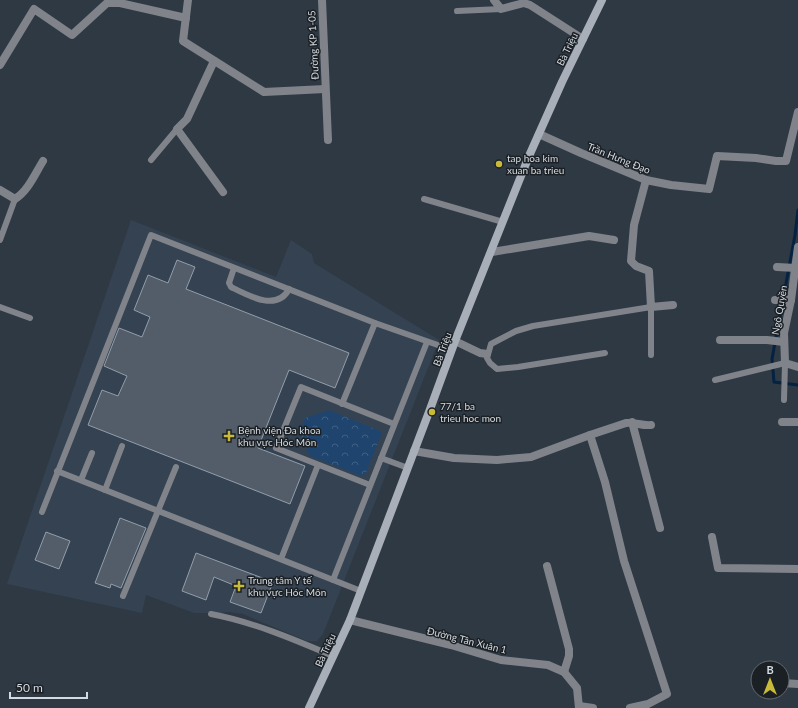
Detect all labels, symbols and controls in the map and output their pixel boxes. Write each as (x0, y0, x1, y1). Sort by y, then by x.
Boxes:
street label: Đường KP 1-05 (305, 10, 321, 80)
street label: Bà Triệu (554, 30, 580, 68)
street label: Trần Hưng Đạo (586, 140, 653, 176)
place label: tap hoa kim xuan ba trieu (507, 152, 564, 176)
marker: tap hoa kim xuan ba trieu (494, 159, 504, 169)
street label: Ngô Quyền (769, 284, 789, 336)
street label: Bà Triệu (430, 330, 454, 368)
place label: 77/1 ba trieu hoc mon (440, 400, 501, 424)
marker: 77/1 ba trieu hoc mon (427, 407, 437, 417)
place label: Bệnh viện Đa khoa khu vực Hóc Môn (238, 424, 321, 448)
marker: Bệnh viện Đa khoa khu vực Hóc Môn (223, 430, 235, 442)
place label: Trung tâm Y tế khu vực Hóc Môn (248, 574, 326, 598)
marker: Trung tâm Y tế khu vực Hóc Môn (233, 580, 245, 592)
street label: Đường Tân Xuân 1 (426, 624, 508, 656)
street label: Bà Triệu (312, 631, 338, 669)
north arrow (750, 660, 790, 700)
text: B (766, 663, 774, 676)
scale bar (10, 674, 87, 700)
text: 50 m (16, 680, 43, 695)

